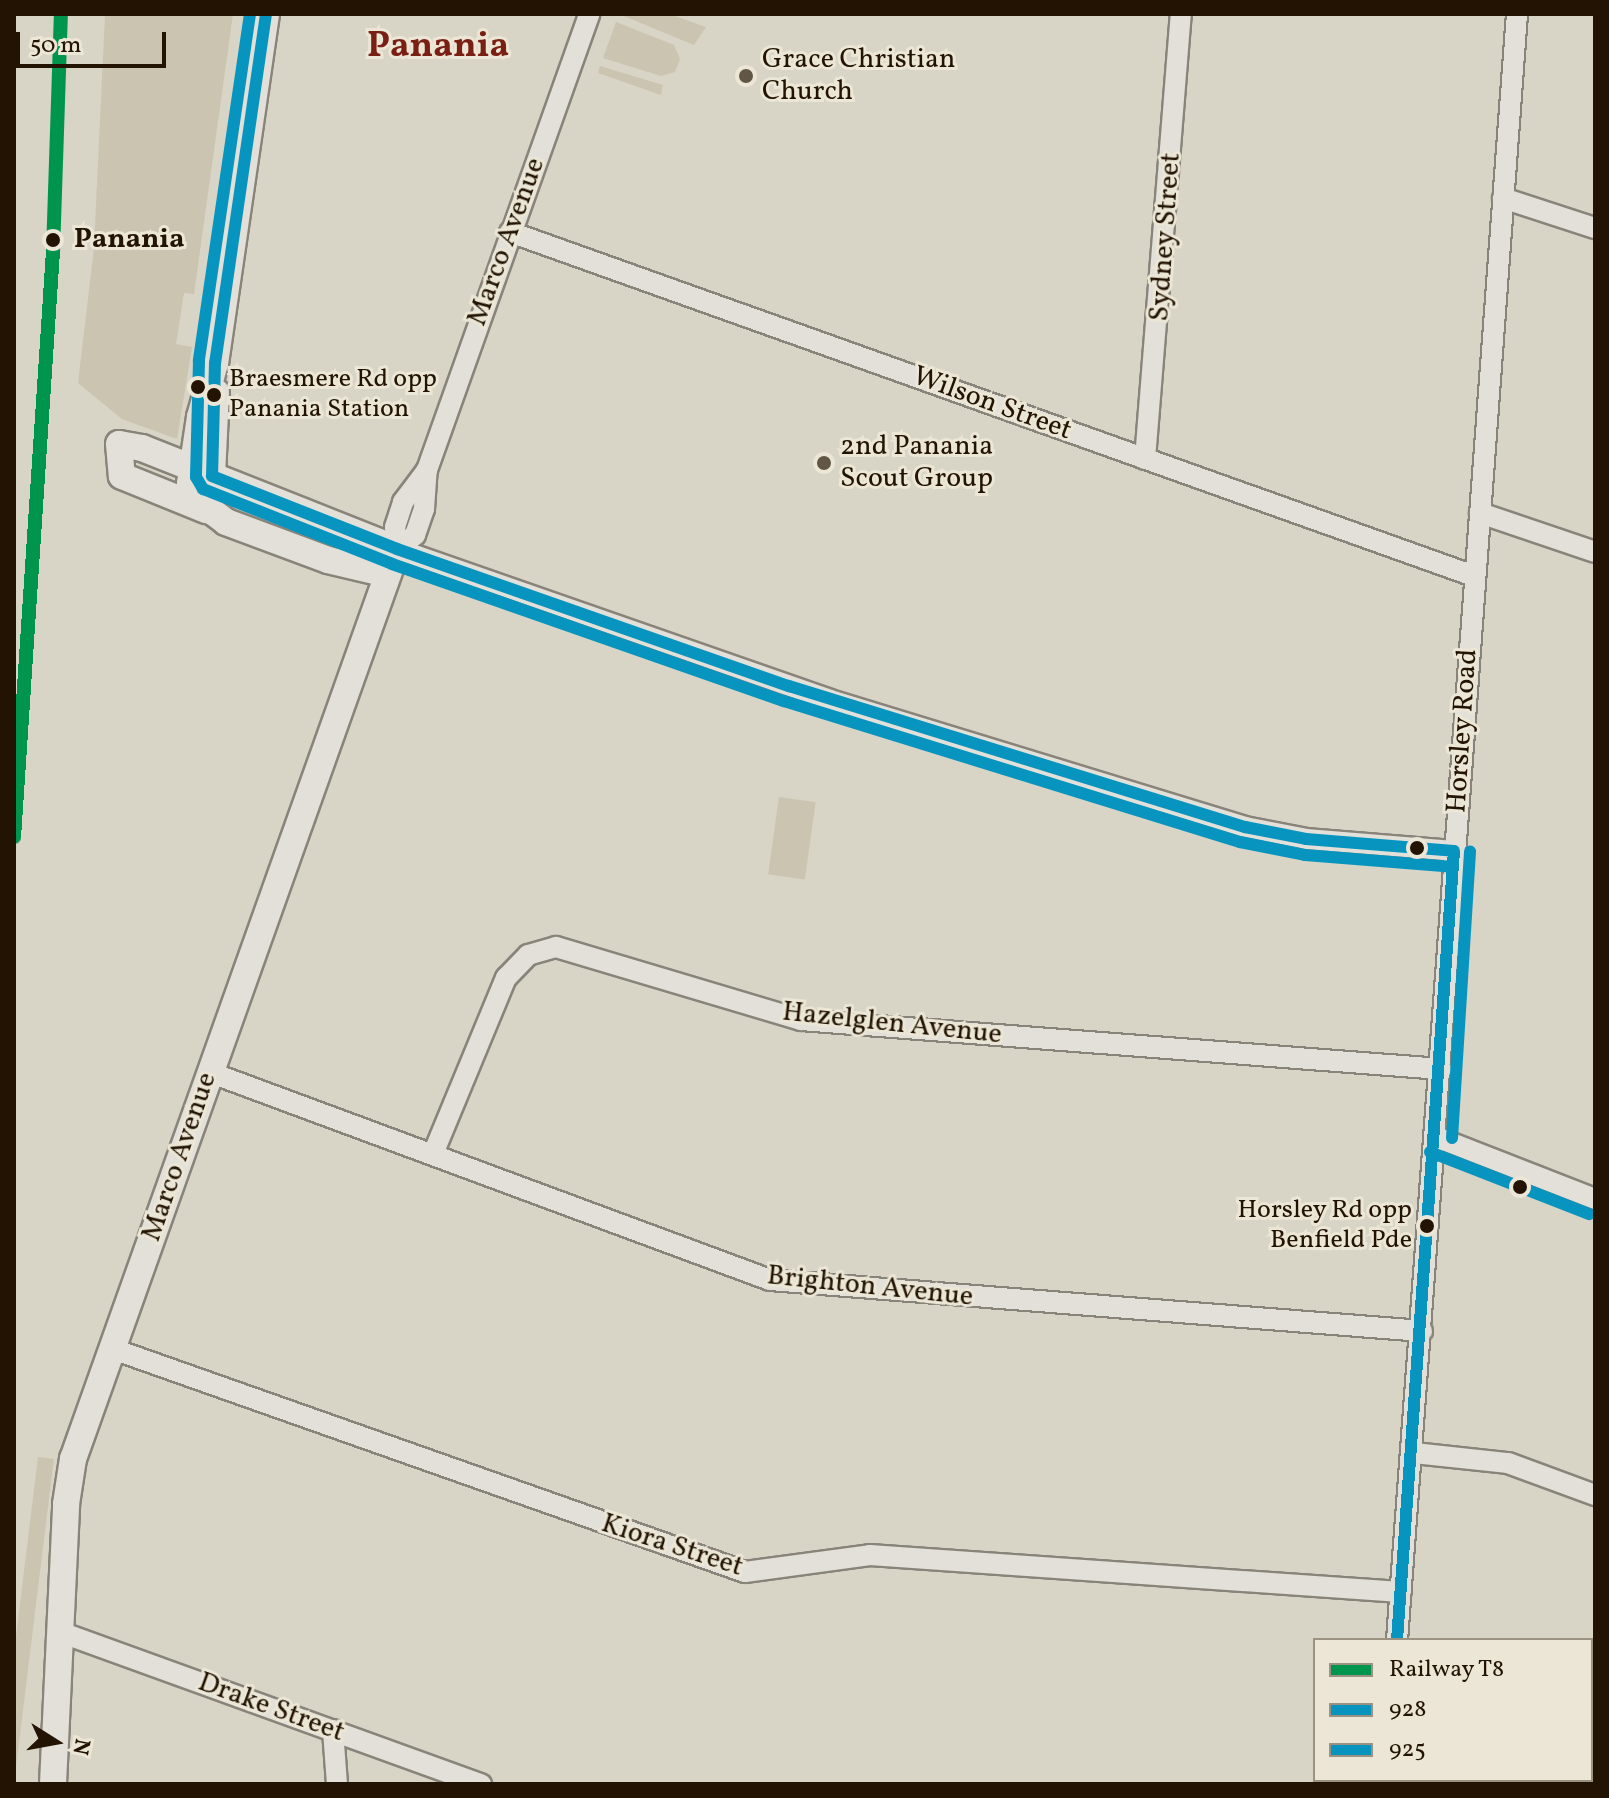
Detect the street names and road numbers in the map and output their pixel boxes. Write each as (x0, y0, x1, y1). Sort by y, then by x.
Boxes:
street label: Sydney Street (1143, 151, 1189, 323)
street label: Marco Avenue (461, 153, 553, 331)
street label: Wilson Street (908, 360, 1076, 448)
street label: Horsley Road (1440, 648, 1486, 814)
street label: Hazelglen Avenue (781, 996, 1003, 1052)
street label: Marco Avenue (135, 1068, 225, 1246)
street label: Brighton Avenue (765, 1259, 975, 1315)
street label: Kiora Street (597, 1507, 747, 1585)
street label: Drake Street (193, 1666, 349, 1750)

